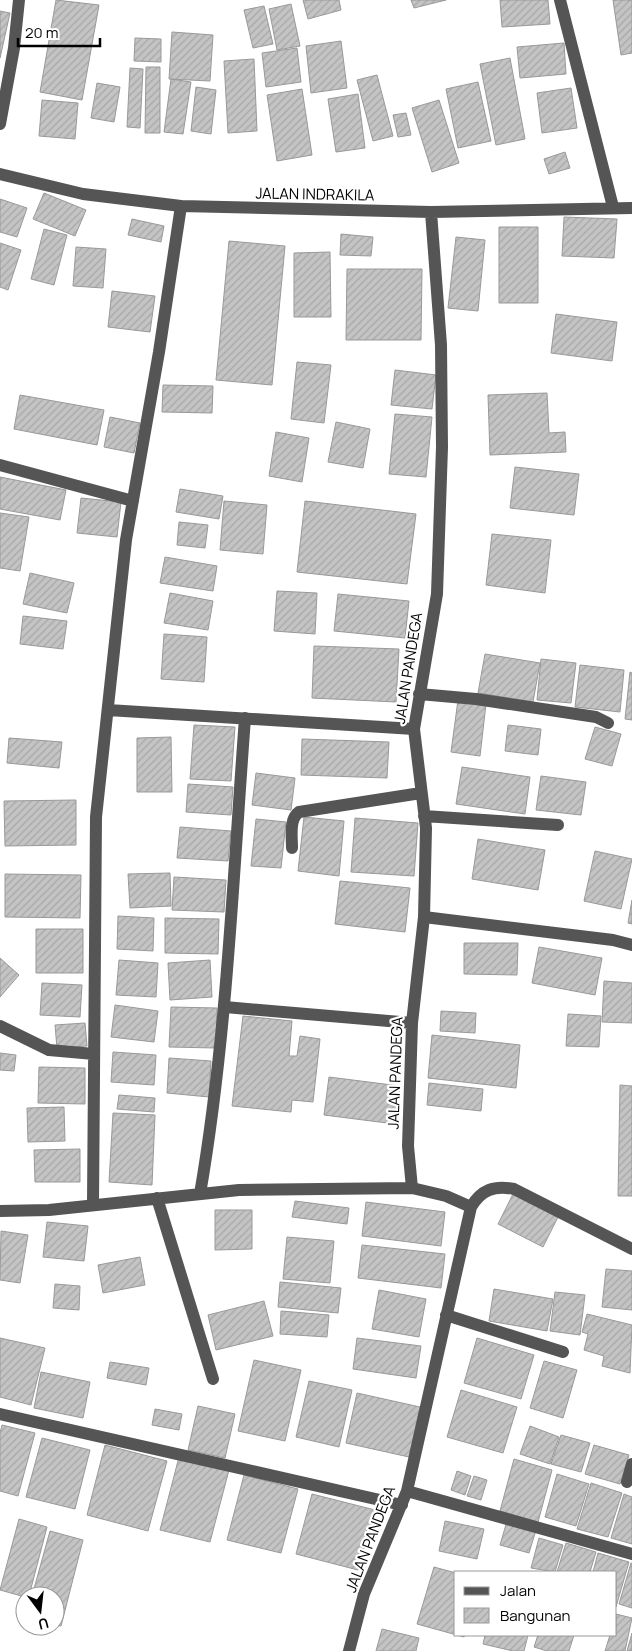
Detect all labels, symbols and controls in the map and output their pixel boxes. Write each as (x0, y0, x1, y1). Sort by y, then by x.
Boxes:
scale bar (18, 15, 100, 47)
text: 20 m (25, 22, 58, 43)
street label: JALAN INDRAKILA (255, 182, 375, 206)
street label: JALAN PANDEGA (389, 610, 427, 725)
street label: JALAN PANDEGA (383, 1016, 407, 1130)
street label: JALAN PANDEGA (340, 1482, 400, 1595)
legend (454, 1571, 617, 1636)
text: Jalan (500, 1580, 536, 1601)
north arrow (15, 1586, 65, 1636)
text: Bangunan (500, 1605, 570, 1626)
text: U (36, 1614, 51, 1635)

